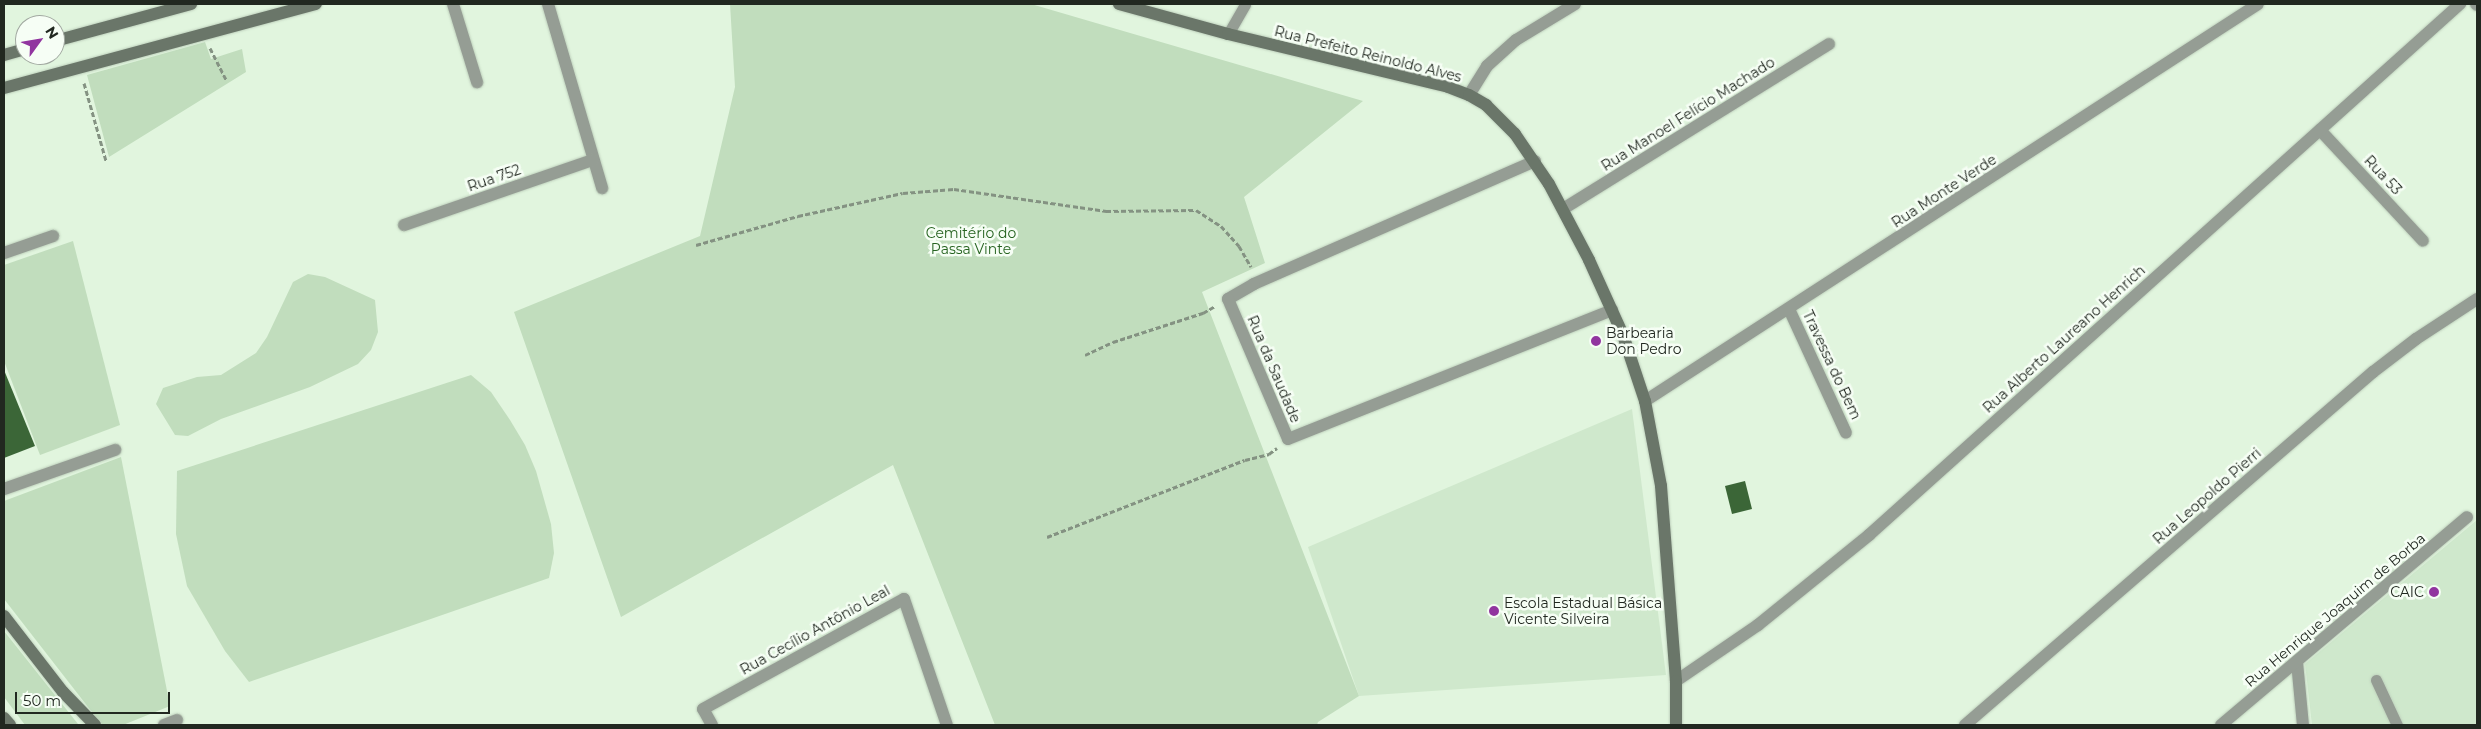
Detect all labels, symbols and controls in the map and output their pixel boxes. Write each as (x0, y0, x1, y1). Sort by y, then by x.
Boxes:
north arrow (15, 15, 65, 65)
text: N (41, 23, 63, 42)
street label: Rua Prefeito Reinoldo Alves (1273, 23, 1463, 85)
street label: Rua Manoel Felício Machado (1598, 54, 1778, 174)
street label: Rua Monte Verde (1888, 151, 2000, 231)
street label: Rua 53 (2361, 152, 2405, 198)
street label: Rua 752 (465, 161, 523, 195)
park label: Cemitério do Passa Vinte (926, 225, 1016, 258)
street label: Rua Alberto Laureano Henrich (1979, 262, 2149, 416)
street label: Travessa do Bem (1799, 308, 1865, 422)
street label: Rua da Saudade (1244, 313, 1304, 425)
place label: Barbearia Don Pedro (1606, 325, 1682, 358)
marker: Barbearia Don Pedro (1590, 335, 1602, 347)
street label: Rua Leopoldo Pierri (2149, 444, 2265, 548)
street label: Rua Henrique Joaquim de Borba (2241, 530, 2429, 690)
street label: Rua Cecílio Antônio Leal (737, 582, 893, 678)
place label: CAIC (2390, 584, 2424, 600)
marker: CAIC (2428, 586, 2440, 598)
place label: Escola Estadual Básica Vicente Silveira (1504, 595, 1662, 628)
marker: Escola Estadual Básica Vicente Silveira (1488, 605, 1500, 617)
scale bar (18, 682, 172, 714)
text: 50 m (23, 691, 61, 710)

